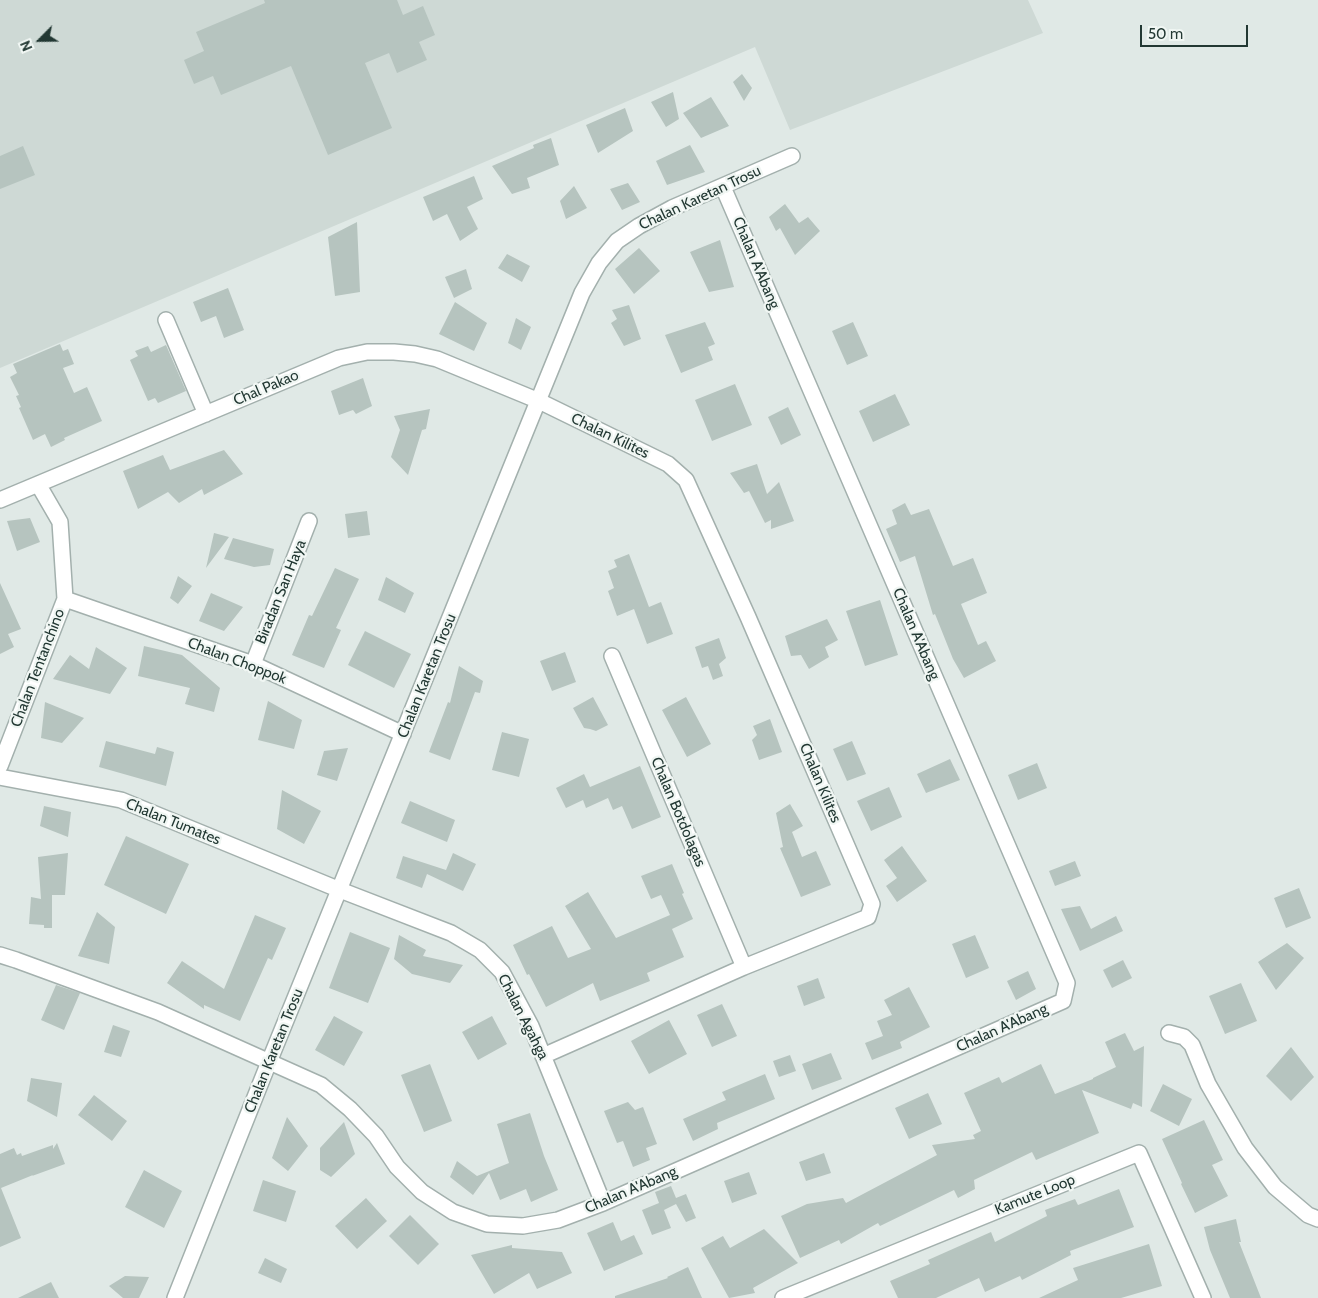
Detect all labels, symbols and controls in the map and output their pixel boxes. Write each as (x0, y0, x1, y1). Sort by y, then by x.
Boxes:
north arrow (15, 15, 65, 65)
scale bar (1143, 15, 1250, 47)
text: 50 m (1148, 25, 1183, 43)
text: N (16, 38, 36, 54)
street label: Chalan Karetan Trosu (636, 162, 764, 234)
street label: Chalan A'Abang (729, 214, 783, 312)
street label: Chal Pakao (231, 366, 301, 410)
street label: Chalan Kilites (568, 409, 652, 463)
street label: Biradan San Haya (252, 537, 310, 647)
street label: Chalan A'Abang (889, 585, 943, 683)
street label: Chalan Tentanchino (7, 606, 69, 730)
street label: Chalan Karetan Trosu (394, 611, 460, 741)
street label: Chalan Choppok (185, 634, 289, 688)
street label: Chalan Kilites (795, 740, 845, 826)
street label: Chalan Botdolagas (647, 754, 709, 870)
street label: Chalan Tumates (123, 795, 223, 849)
street label: Chalan Agahga (494, 971, 552, 1063)
street label: Chalan Karetan Trosu (241, 986, 307, 1116)
street label: Chalan A'Abang (953, 1000, 1051, 1056)
street label: Chalan A'Abang (582, 1163, 680, 1217)
street label: Kamute Loop (992, 1171, 1078, 1219)

